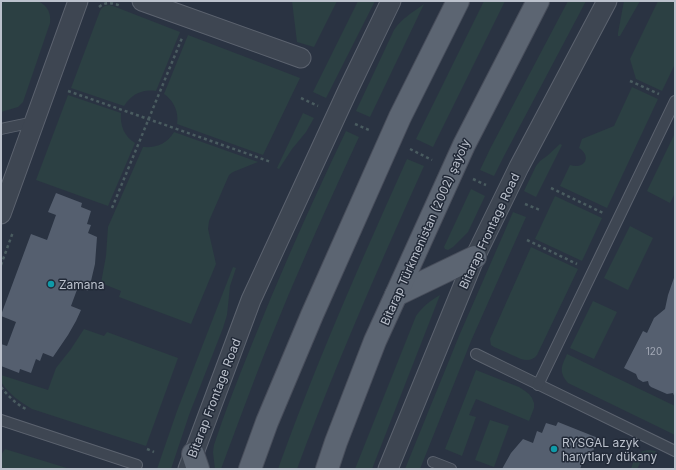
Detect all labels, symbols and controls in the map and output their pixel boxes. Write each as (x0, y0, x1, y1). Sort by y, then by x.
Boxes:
street label: Bitarap Türkmenistan (2002) şaýoly (377, 136, 473, 327)
street label: Bitarap Frontage Road (456, 171, 522, 291)
place label: Zamana (59, 277, 104, 292)
marker: Zamana (46, 279, 56, 289)
street label: Bitarap Frontage Road (184, 336, 244, 460)
house number: 120 (646, 345, 662, 357)
place label: RYSGAL azyk harytlary dükany (562, 435, 658, 464)
marker: RYSGAL azyk harytlary dükany (549, 444, 559, 454)

